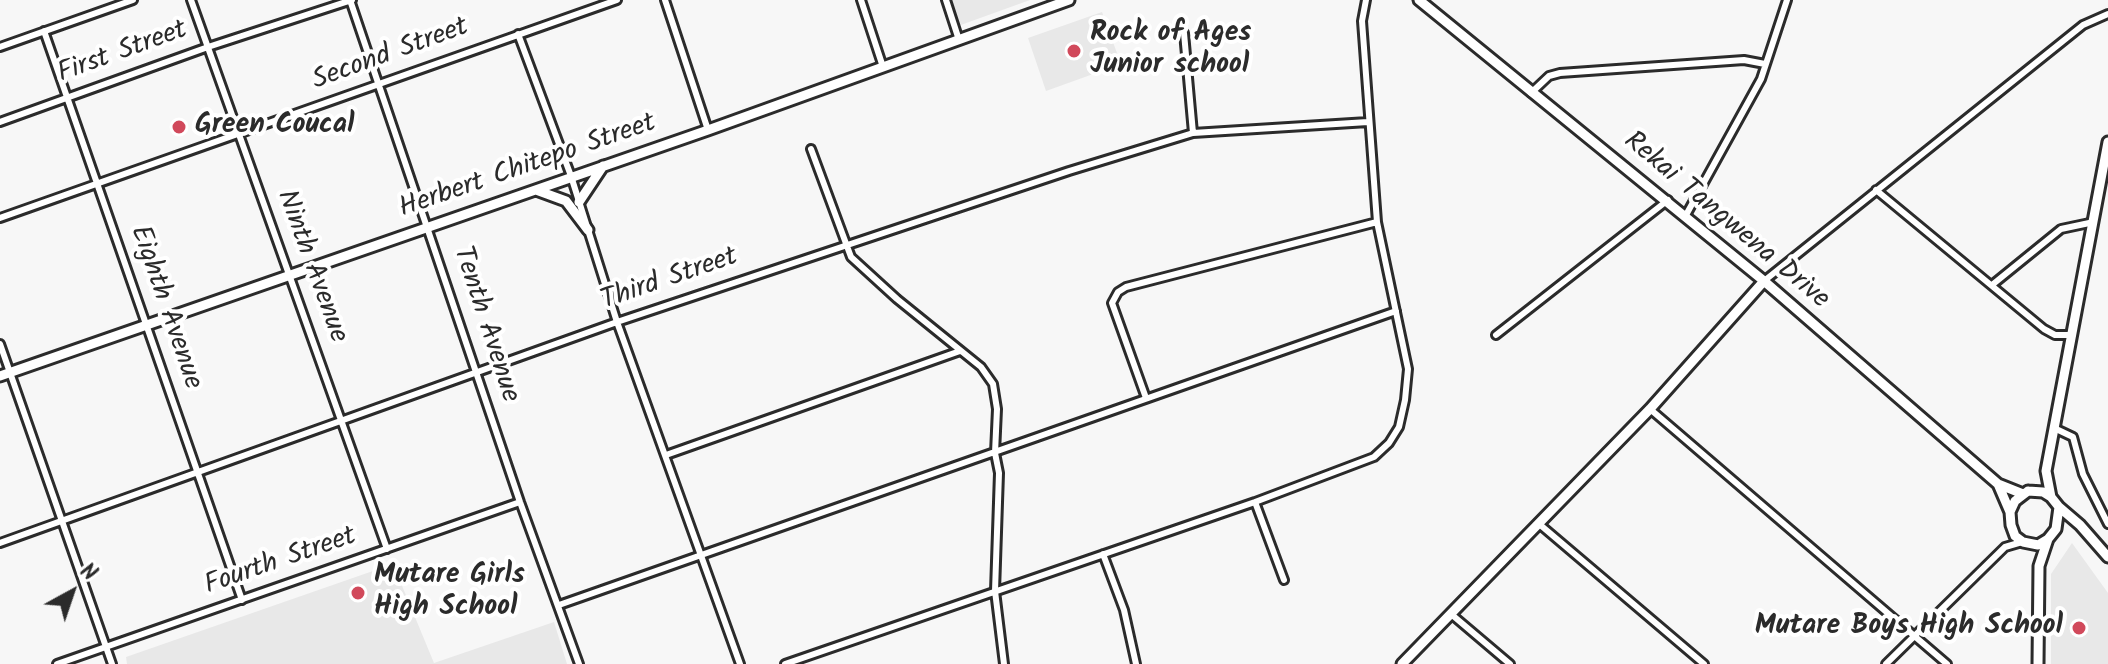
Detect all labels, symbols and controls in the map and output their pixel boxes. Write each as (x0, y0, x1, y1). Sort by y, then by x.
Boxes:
street label: Second Street (308, 12, 474, 100)
street label: First Street (54, 15, 192, 93)
place label: Rock of Ages Junior school (1090, 18, 1251, 84)
marker: Rock of Ages Junior school (1065, 42, 1083, 60)
street label: Herbert Chitepo Street (395, 108, 661, 228)
place label: Green Coucal (195, 110, 355, 144)
marker: Green Coucal (170, 118, 188, 136)
street label: Rekai Tangwena Drive (1615, 126, 1835, 318)
street label: Ninth Avenue (267, 186, 353, 348)
street label: Eighth Avenue (120, 222, 208, 394)
street label: Third Street (597, 242, 743, 320)
street label: Tenth Avenue (443, 243, 525, 407)
street label: Fourth Street (201, 521, 361, 605)
north arrow (32, 552, 112, 632)
text: N (71, 555, 104, 591)
place label: Mutare Girls High School (374, 560, 525, 626)
marker: Mutare Girls High School (349, 584, 367, 602)
place label: Mutare Boys High School (1755, 611, 2063, 645)
marker: Mutare Boys High School (2070, 619, 2088, 637)

